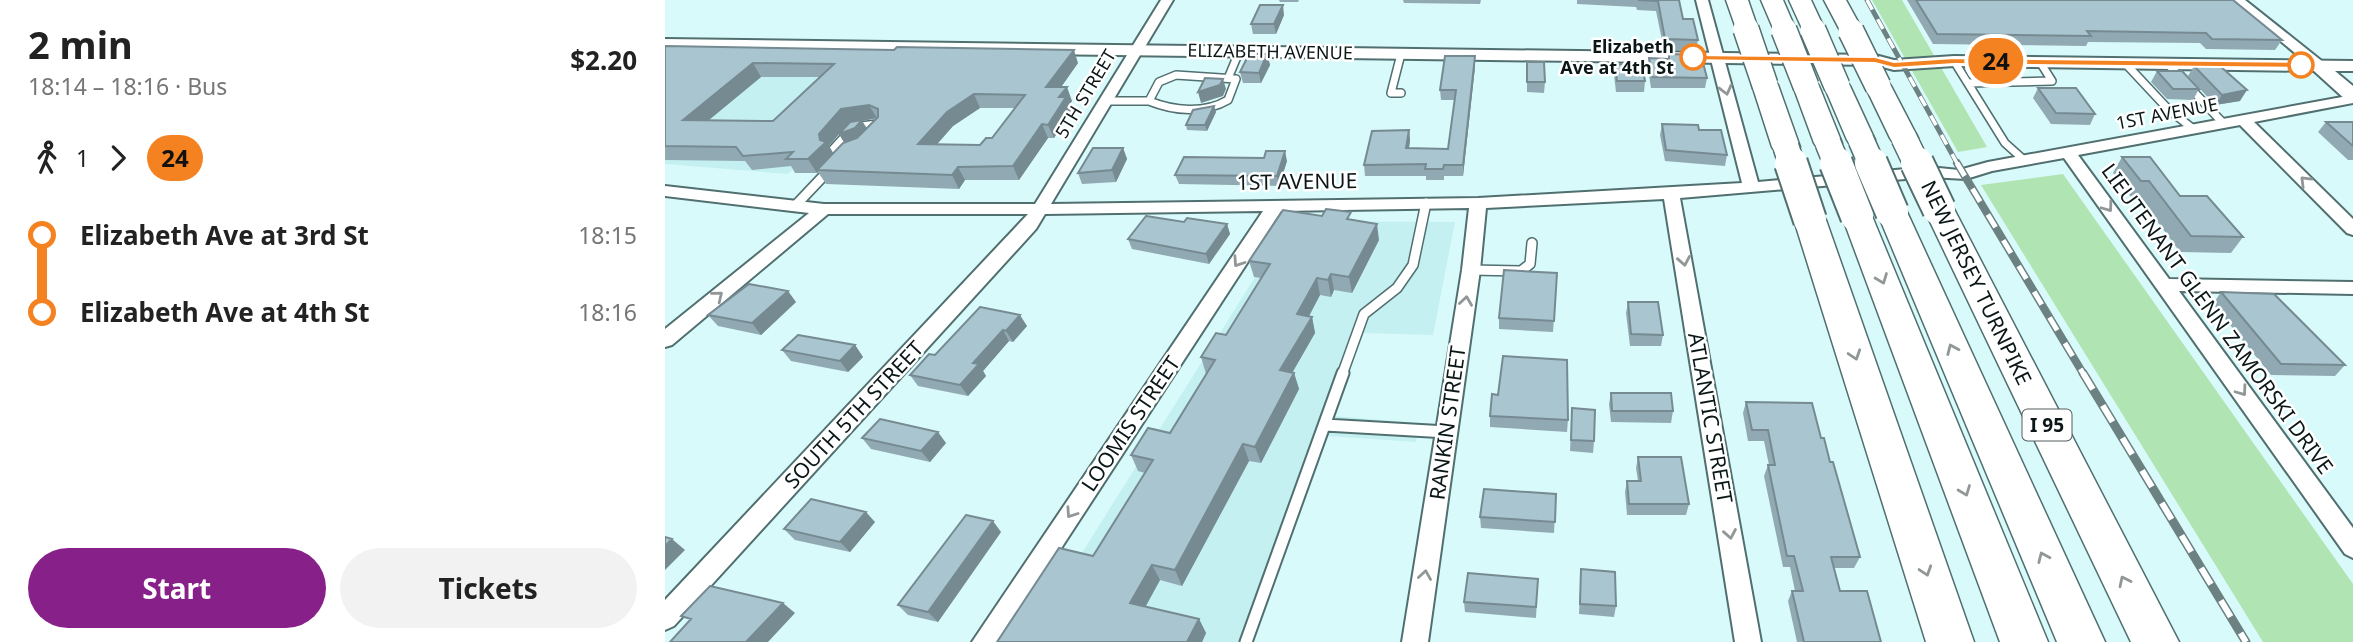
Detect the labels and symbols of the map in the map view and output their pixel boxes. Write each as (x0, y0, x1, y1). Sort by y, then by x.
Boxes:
place label: Elizabeth Ave at 4th St (1560, 34, 1674, 79)
street label: ELIZABETH AVENUE (1187, 38, 1353, 64)
line badge: 24 (1965, 38, 2027, 84)
marker: Elizabeth Ave at 4th St (1680, 44, 1706, 70)
street label: 5TH STREET (1049, 45, 1121, 142)
unlabelled marker (2288, 52, 2314, 78)
one-way arrow (1718, 83, 1732, 95)
street label: 1ST AVENUE (2114, 91, 2220, 135)
street label: LIEUTENANT GLENN ZAMORSKI DRIVE (2096, 158, 2340, 479)
street label: 1ST AVENUE (1236, 166, 1357, 196)
street label: NEW JERSEY TURNPIKE (1915, 176, 2039, 389)
one-way arrow (2300, 176, 2313, 189)
one-way arrow (2100, 199, 2113, 212)
one-way arrow (1234, 254, 1246, 267)
one-way arrow (1676, 255, 1691, 267)
one-way arrow (1874, 272, 1888, 284)
one-way arrow (710, 292, 722, 305)
one-way arrow (1458, 295, 1473, 307)
street label: ATLANTIC STREET (1682, 330, 1740, 506)
street label: SOUTH 5TH STREET (778, 334, 929, 494)
street label: RANKIN STREET (1422, 344, 1472, 502)
one-way arrow (1946, 344, 1960, 356)
one-way arrow (1846, 348, 1861, 360)
street label: LOOMIS STREET (1074, 350, 1186, 497)
one-way arrow (2234, 383, 2246, 396)
road number: I 95 (2023, 410, 2071, 440)
one-way arrow (1957, 484, 1971, 496)
one-way arrow (1067, 505, 1080, 518)
one-way arrow (1722, 528, 1737, 540)
one-way arrow (2037, 552, 2051, 565)
one-way arrow (1918, 564, 1932, 576)
one-way arrow (1418, 569, 1433, 580)
one-way arrow (2118, 576, 2132, 588)

